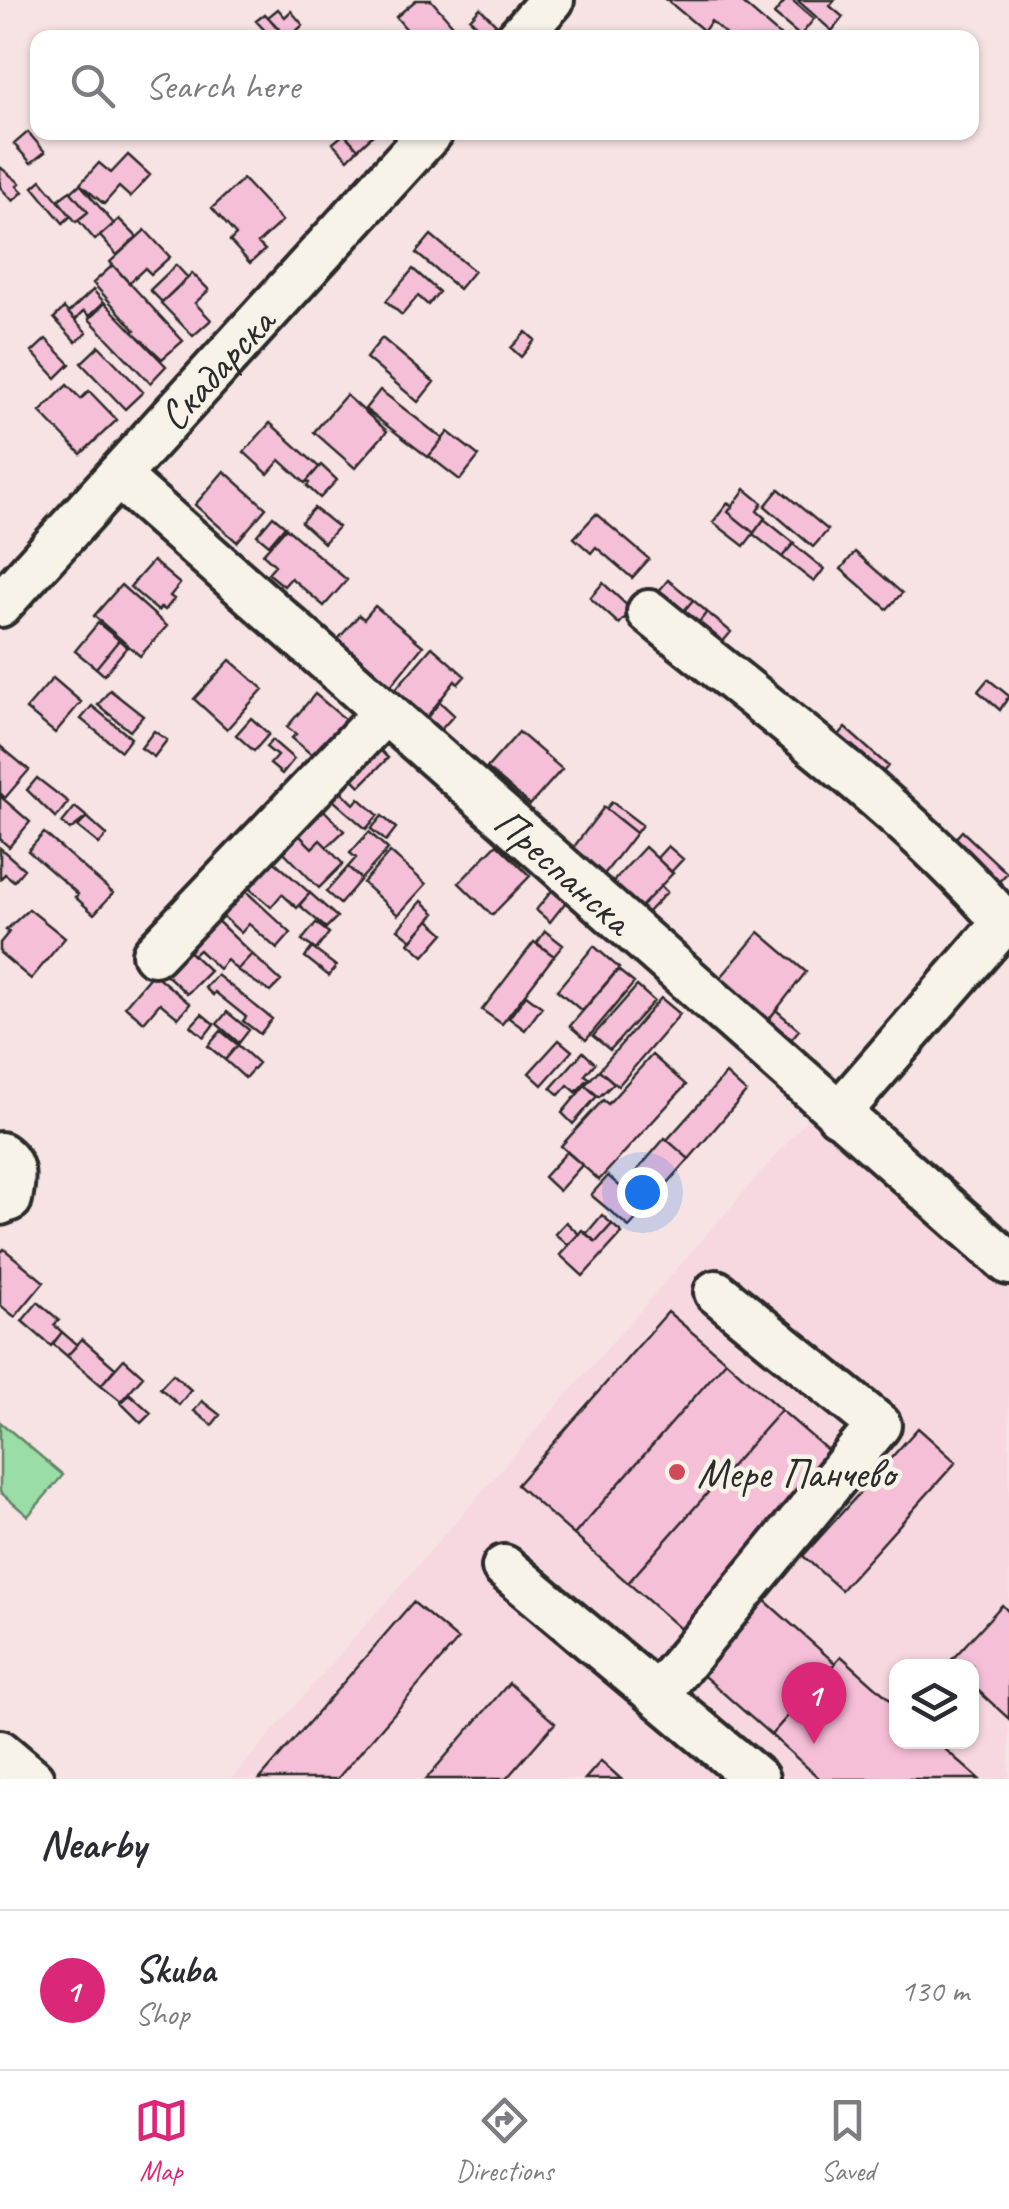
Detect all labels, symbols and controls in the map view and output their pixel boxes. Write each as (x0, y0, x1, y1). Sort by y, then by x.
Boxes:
search box (30, 30, 979, 140)
icon: search (65, 58, 120, 113)
text: Search here (145, 62, 300, 109)
street label: Скадарска (147, 294, 289, 442)
street label: Преспанска (483, 796, 646, 949)
your location (617, 1167, 668, 1218)
place label: Мере Панчево (697, 1447, 899, 1500)
marker: Мере Панчево (666, 1461, 688, 1483)
map controls (889, 1659, 979, 1749)
button: layers (889, 1659, 979, 1749)
pin: 1 (782, 1662, 846, 1744)
text: Nearby (40, 1818, 146, 1871)
text: Skuba (135, 1946, 215, 1993)
text: 1 (65, 1970, 80, 2011)
text: 130 m (900, 1970, 969, 2011)
text: Shop (135, 1993, 189, 2034)
tab: Map (134, 2093, 189, 2188)
tab: Directions (456, 2093, 553, 2188)
tab: Saved (820, 2093, 875, 2188)

